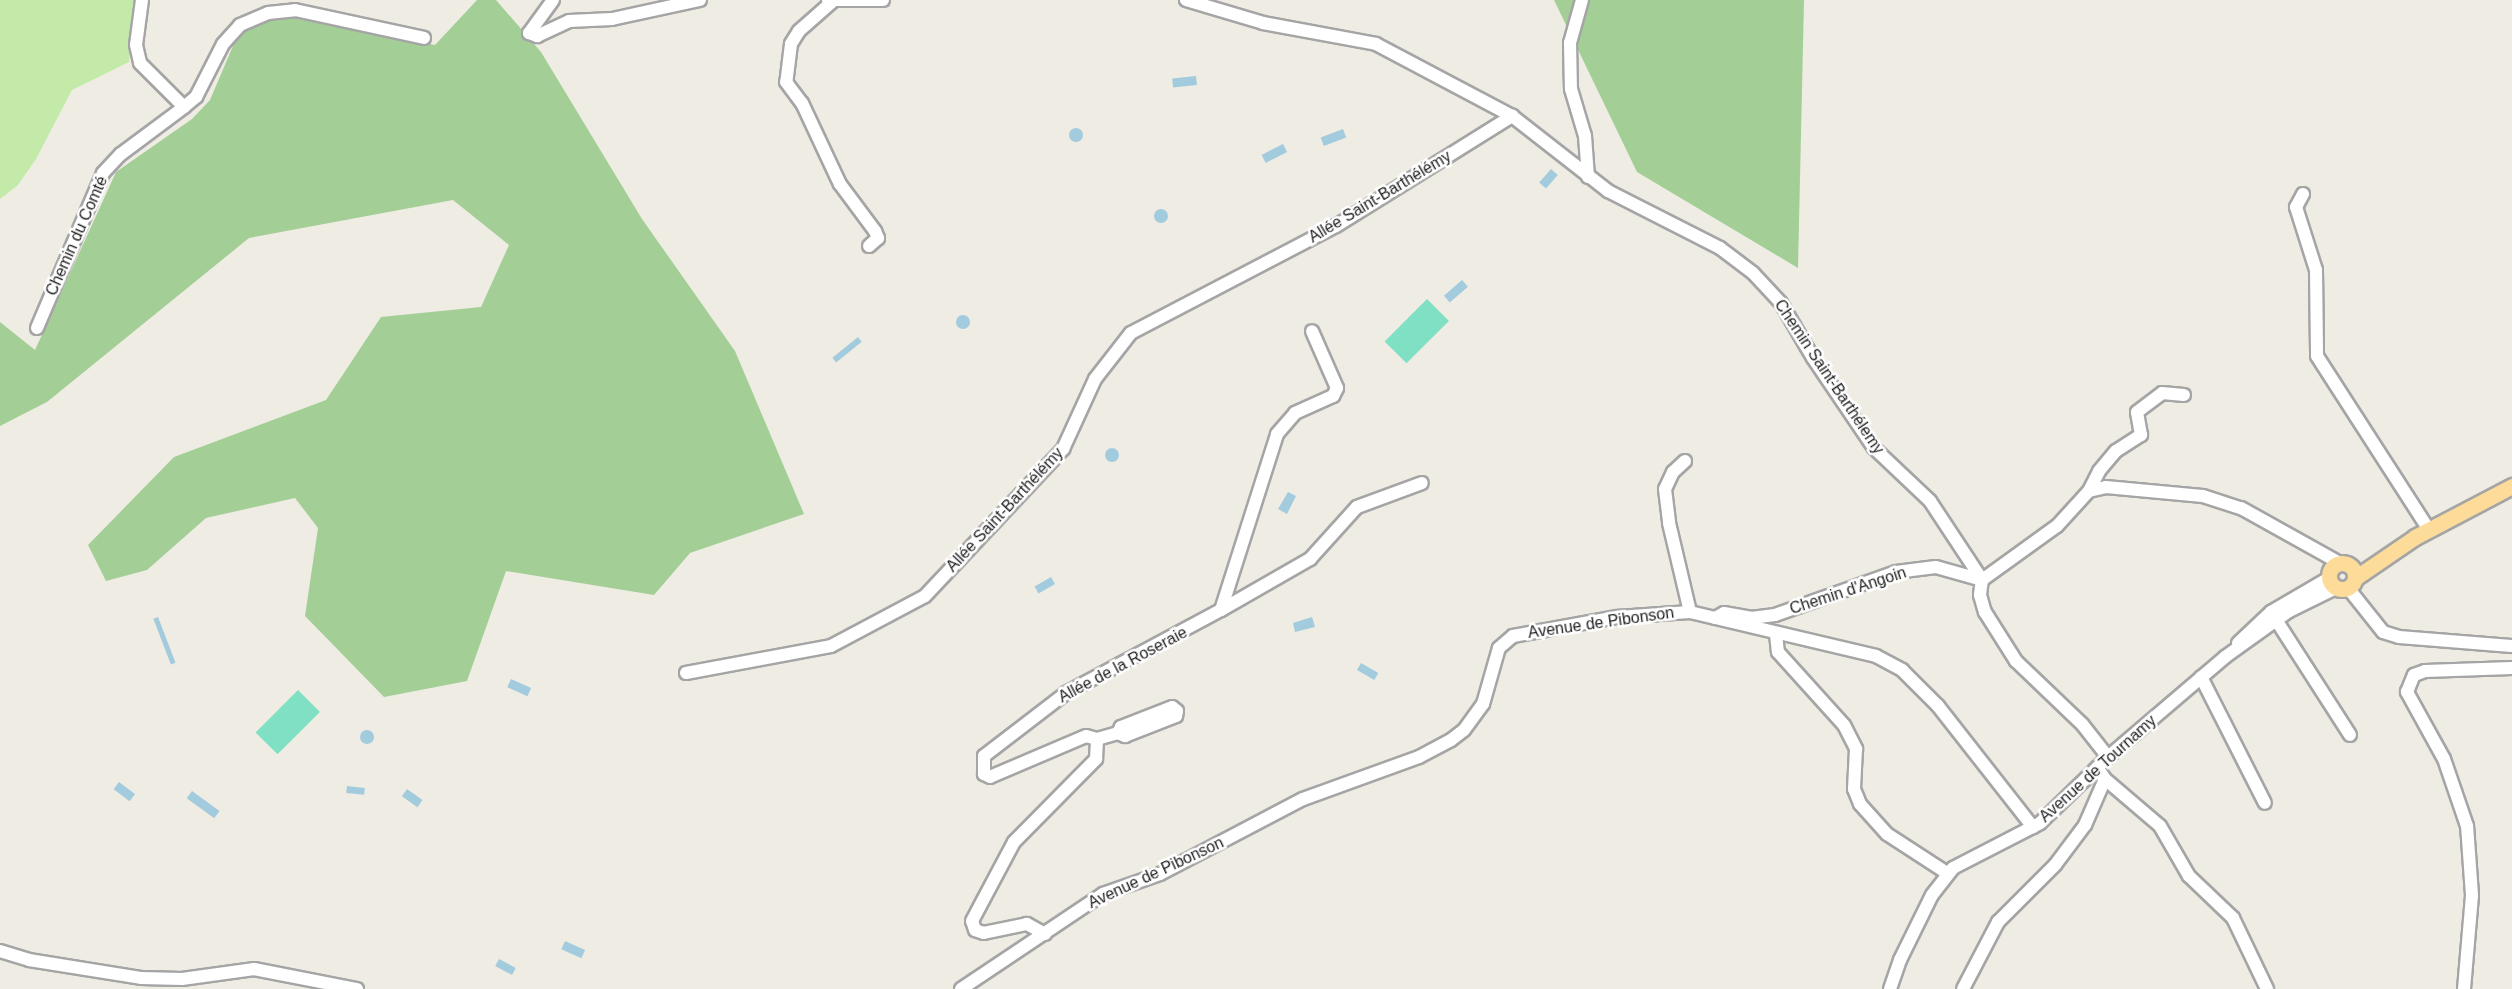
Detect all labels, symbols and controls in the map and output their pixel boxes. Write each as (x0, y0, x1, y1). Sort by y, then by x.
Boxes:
street label: Allée Saint-Barthélémy (1305, 147, 1455, 247)
street label: Chemin du Comté (42, 173, 112, 299)
street label: Chemin Saint-Barthélemy (1770, 296, 1888, 458)
street label: Allée Saint-Barthélémy (942, 444, 1068, 576)
street label: Chemin d'Angoin (1787, 563, 1909, 619)
street label: Avenue de Pibonson (1527, 603, 1675, 643)
street label: Allée de la Roseraie (1055, 623, 1191, 707)
street label: Avenue de Tournamy (2036, 711, 2160, 827)
street label: Avenue de Pibonson (1085, 833, 1227, 913)

